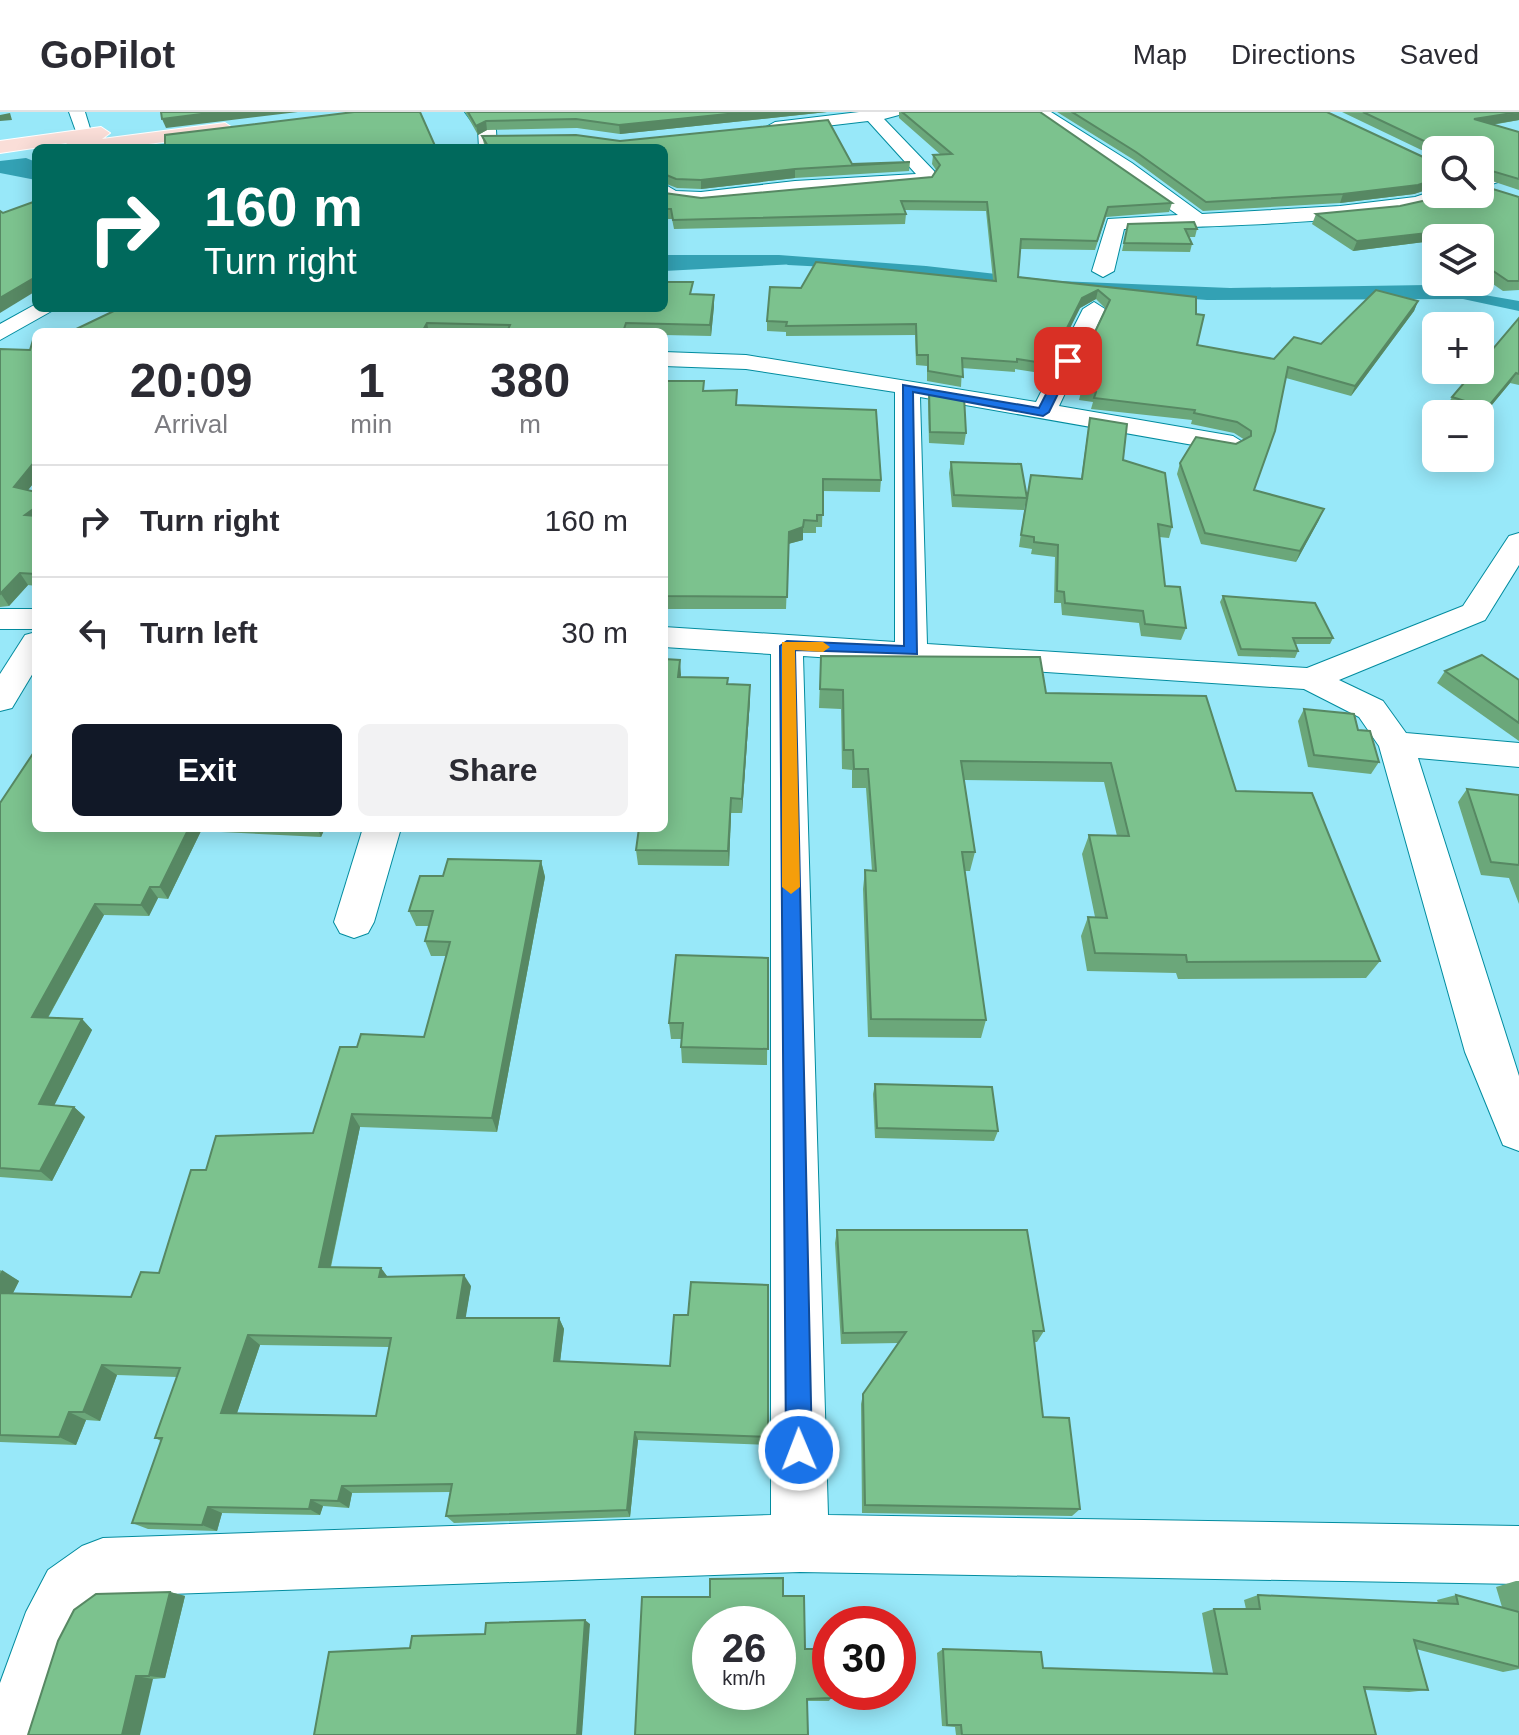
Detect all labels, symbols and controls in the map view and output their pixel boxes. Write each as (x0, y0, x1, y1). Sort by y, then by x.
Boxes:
text: GoPilot (40, 34, 175, 76)
text: Map (1133, 39, 1187, 70)
text: Directions (1231, 39, 1356, 70)
text: Saved (1400, 39, 1479, 70)
map controls (1422, 136, 1494, 472)
button: search (1422, 136, 1494, 208)
text: 160 m (204, 175, 363, 238)
icon: right (72, 176, 176, 280)
button: layers (1422, 224, 1494, 296)
text: Turn right (204, 241, 357, 282)
button: + (1422, 312, 1494, 384)
pin (1034, 327, 1102, 395)
icon: arrive (1046, 339, 1090, 383)
text: 20:09 (130, 354, 253, 407)
text: 1 (358, 354, 385, 407)
text: 380 (490, 354, 570, 407)
button: − (1422, 400, 1494, 472)
text: Arrival (154, 409, 228, 439)
text: min (350, 409, 392, 439)
text: m (519, 409, 541, 439)
icon: right (72, 499, 116, 543)
text: Turn right (140, 504, 279, 537)
text: 160 m (545, 504, 628, 537)
icon: left (72, 611, 116, 655)
text: Turn left (140, 616, 258, 649)
text: 30 m (561, 616, 628, 649)
button: Exit (72, 724, 342, 816)
button: Share (358, 724, 628, 816)
position arrow (757, 1408, 841, 1492)
speed limit sign: 30 (812, 1606, 916, 1710)
text: 26 (722, 1626, 766, 1670)
text: km/h (722, 1667, 766, 1689)

